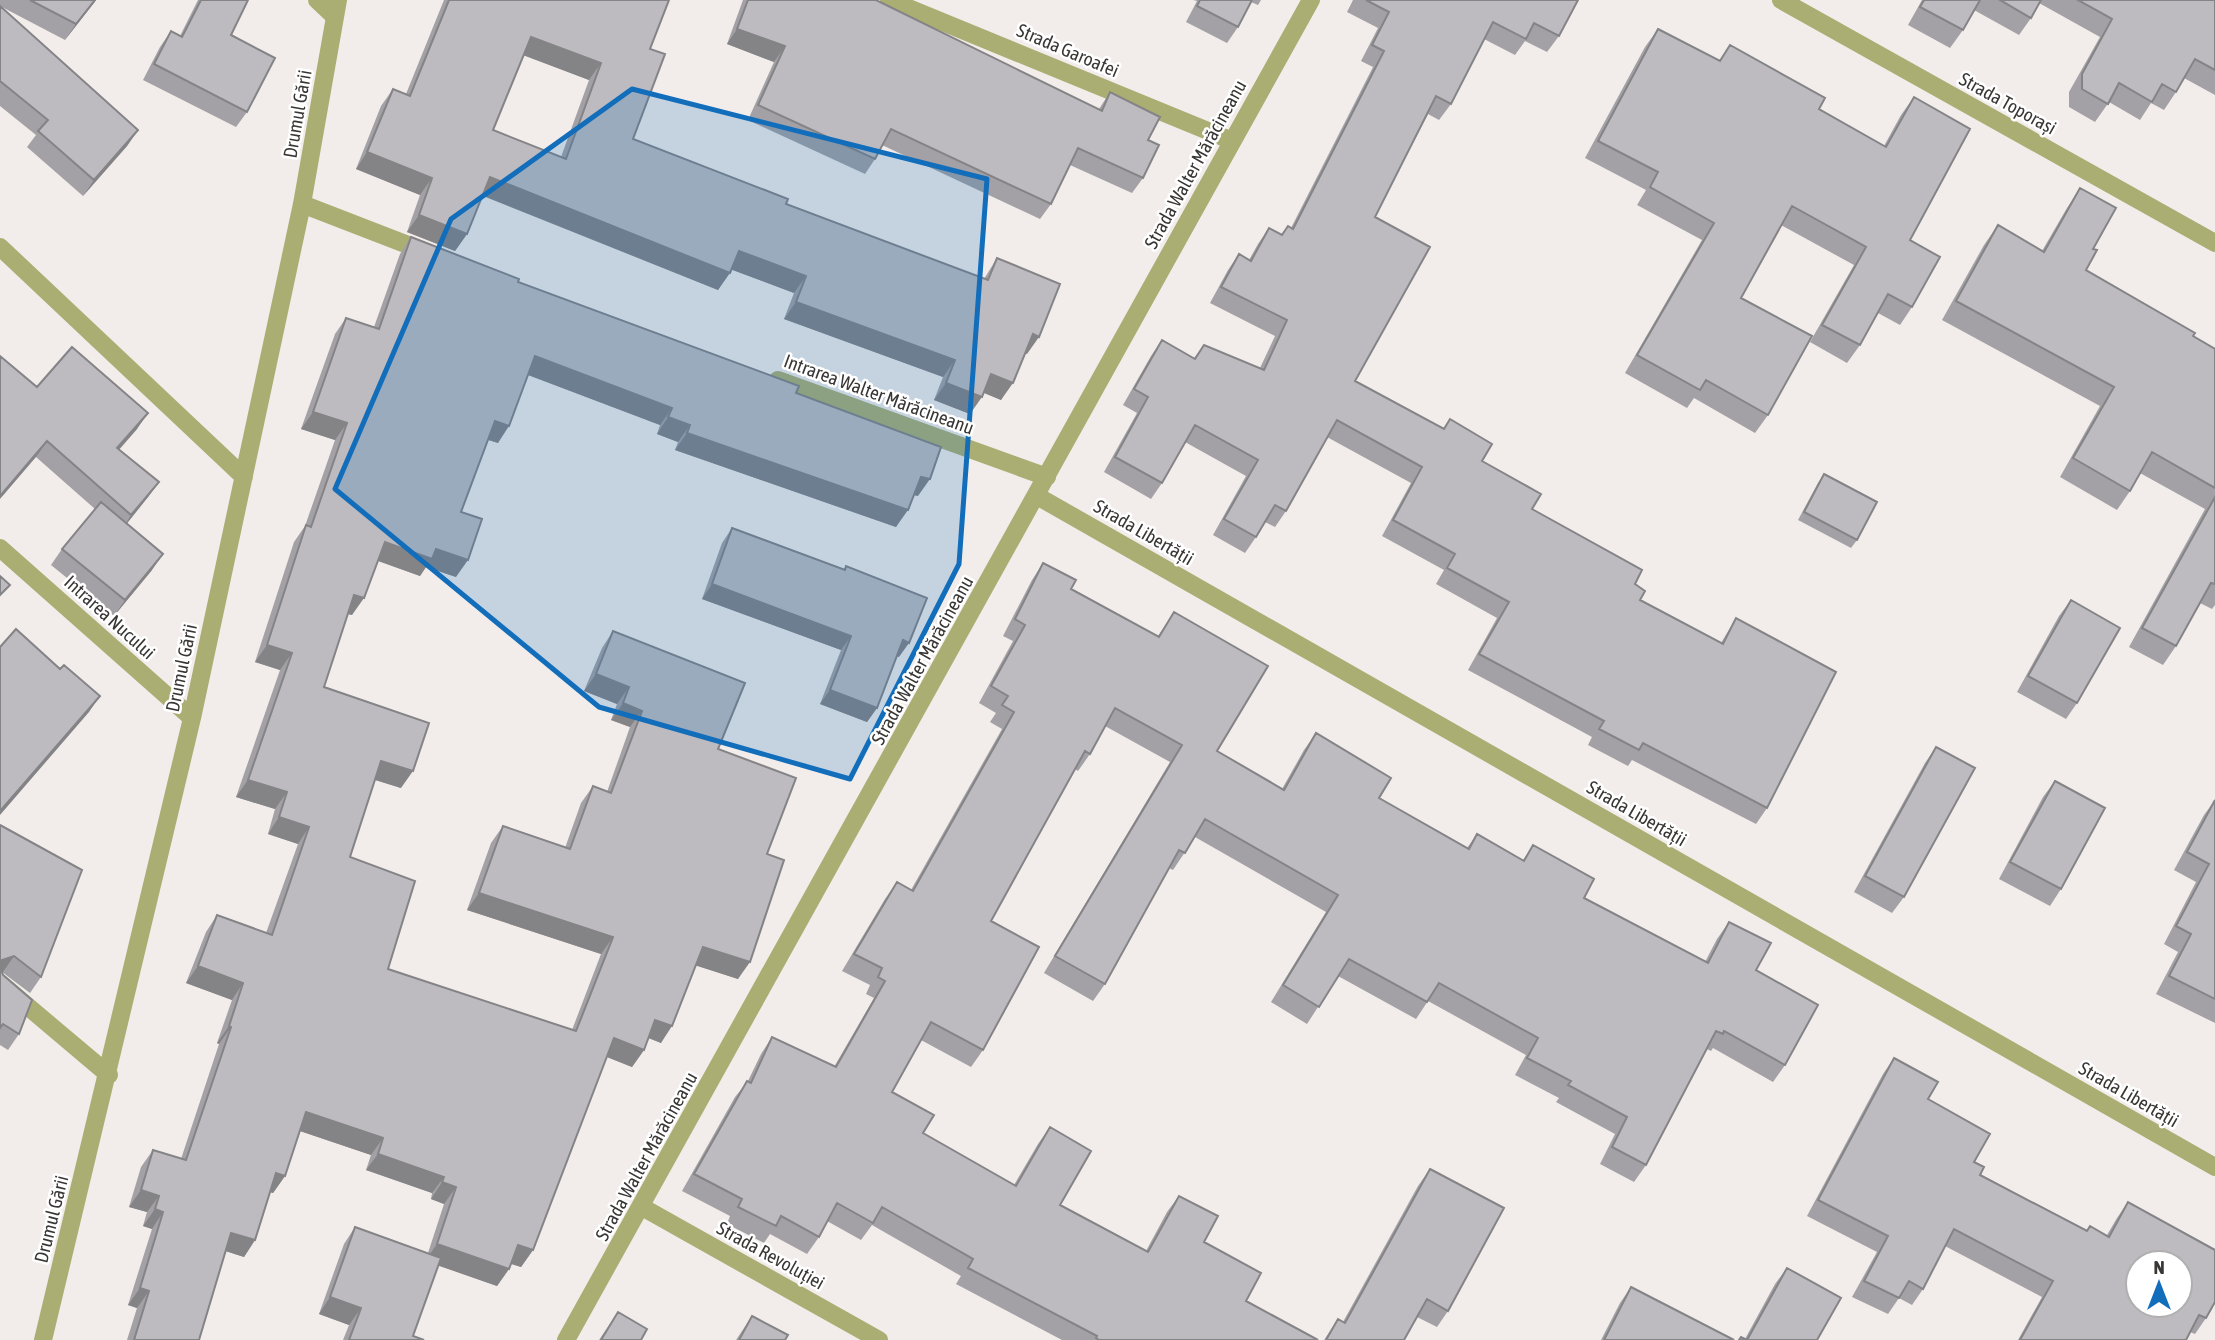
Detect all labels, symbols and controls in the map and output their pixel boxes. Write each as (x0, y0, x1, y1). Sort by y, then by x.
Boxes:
street label: Strada Garoafei (1014, 19, 1122, 81)
street label: Strada Toporași (1956, 67, 2060, 139)
street label: Drumul Gării (278, 68, 316, 160)
street label: Strada Walter Mărăcineanu (1140, 76, 1250, 252)
street label: Intrarea Walter Mărăcineanu (781, 349, 977, 439)
street label: Strada Libertății (1090, 495, 1198, 569)
street label: Intrarea Nucului (60, 571, 160, 663)
street label: Strada Walter Mărăcineanu (867, 572, 977, 748)
street label: Drumul Gării (161, 622, 201, 714)
street label: Strada Libertății (1583, 776, 1691, 850)
street label: Strada Libertății (2075, 1057, 2183, 1131)
street label: Strada Walter Mărăcineanu (591, 1068, 701, 1244)
street label: Drumul Gării (30, 1173, 72, 1265)
street label: Strada Revoluției (713, 1216, 829, 1294)
north arrow (2124, 1249, 2194, 1319)
text: N (2153, 1256, 2165, 1278)

